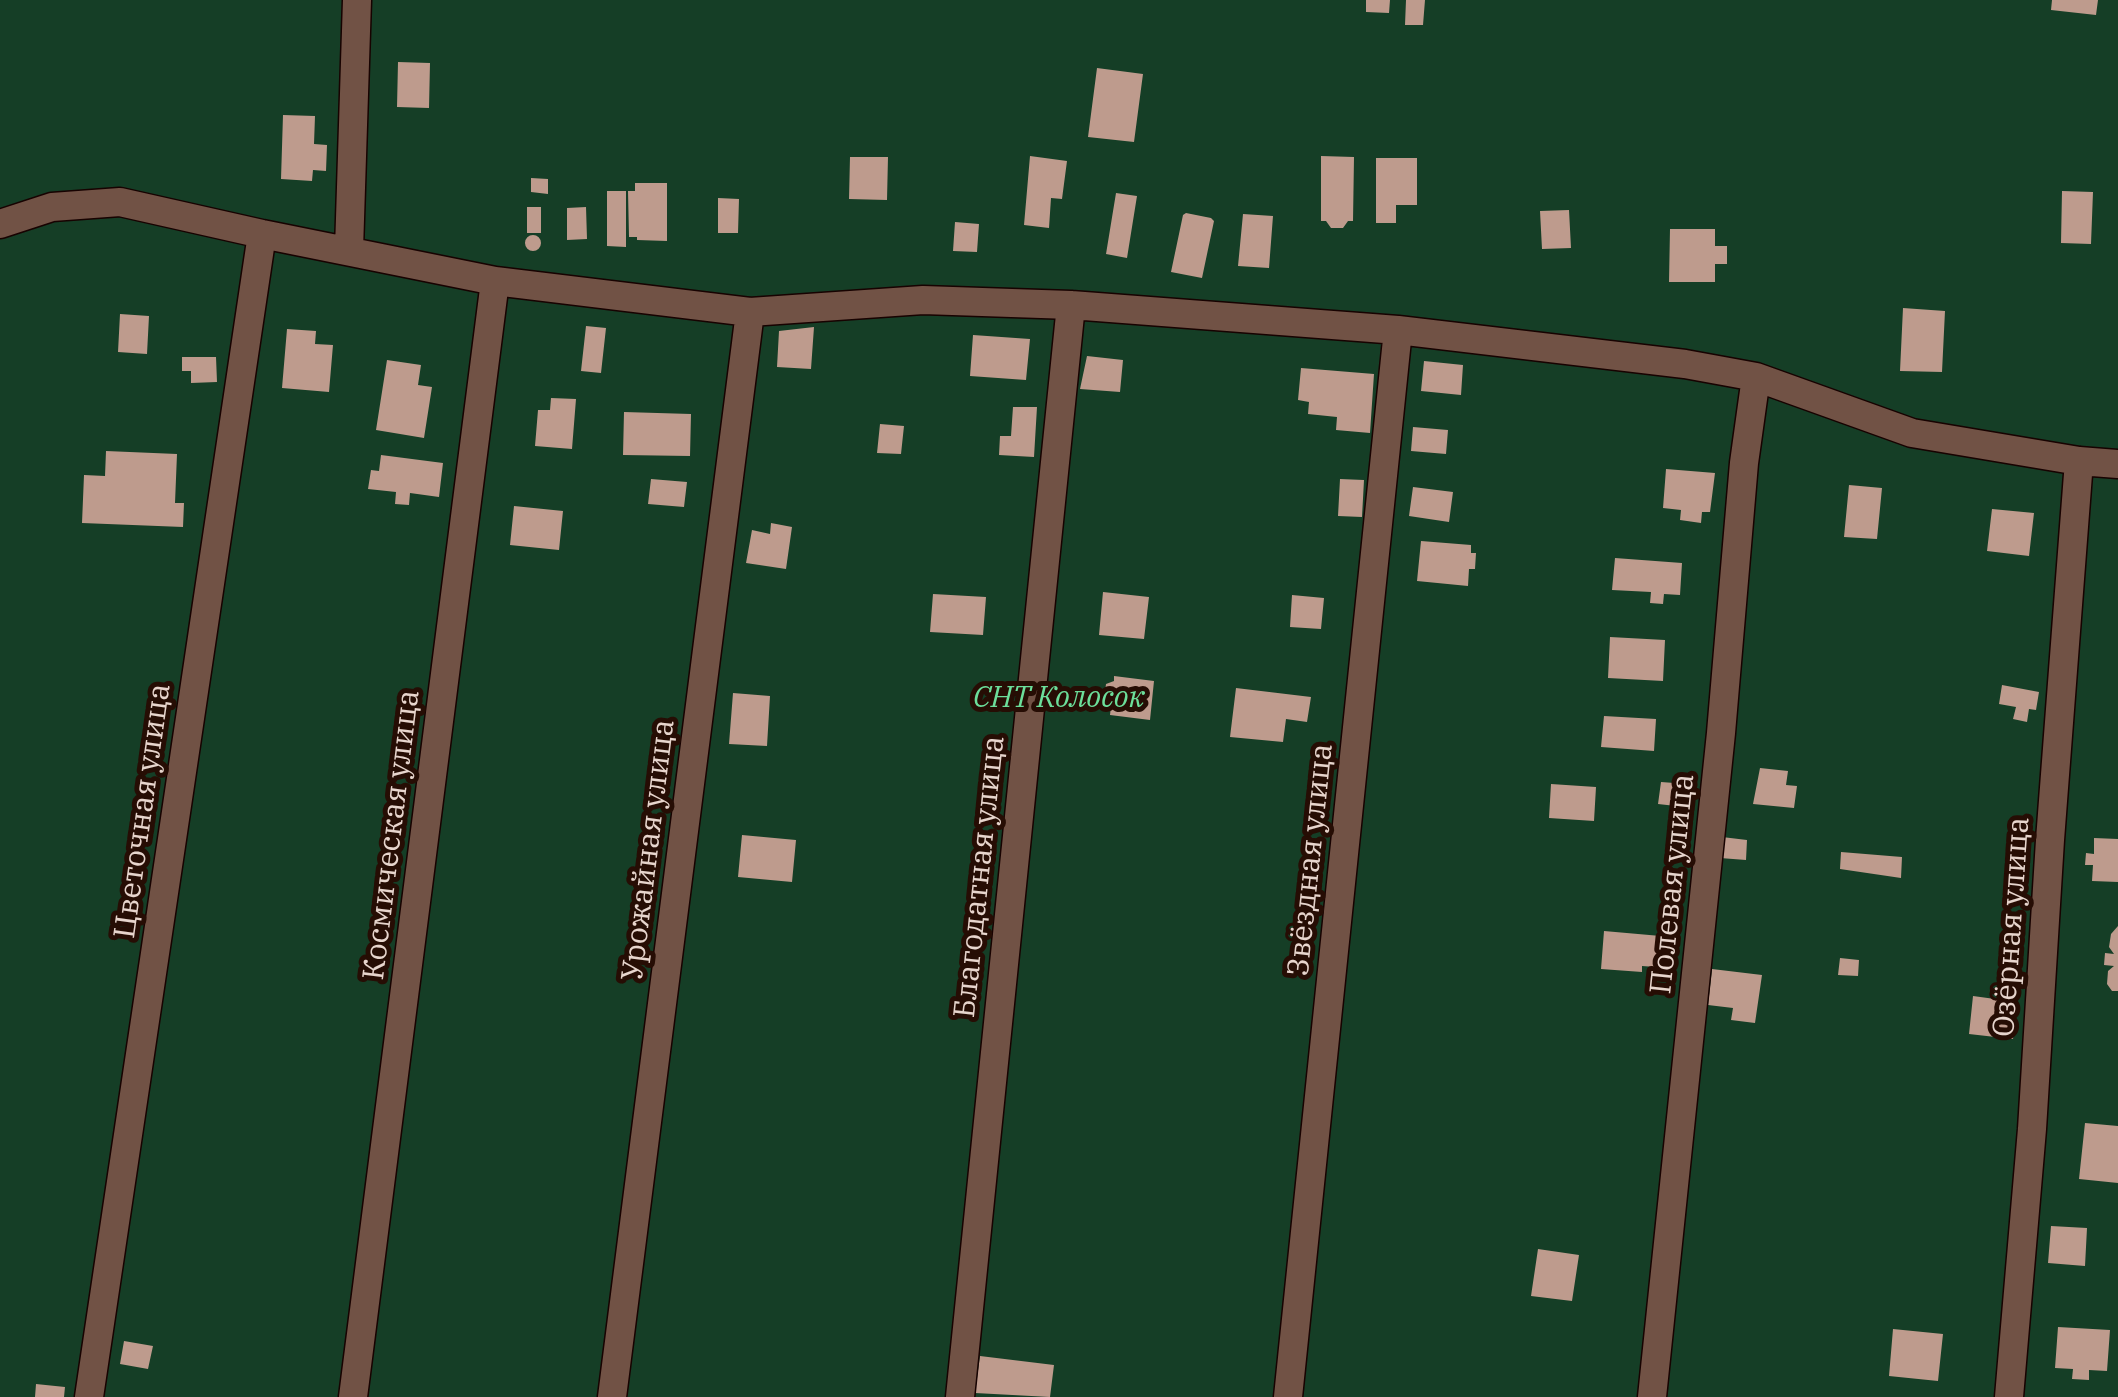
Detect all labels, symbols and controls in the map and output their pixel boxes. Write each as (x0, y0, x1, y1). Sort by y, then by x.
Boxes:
park label: СНТ Колосок (973, 680, 1145, 716)
street label: Цветочная улица (107, 681, 179, 941)
street label: Космическая улица (356, 688, 428, 982)
street label: Урожайная улица (615, 717, 683, 983)
street label: Благодатная улица (947, 734, 1013, 1020)
street label: Звёздная улица (1281, 742, 1341, 978)
street label: Полевая улица (1644, 772, 1702, 996)
street label: Озёрная улица (1986, 816, 2038, 1038)

